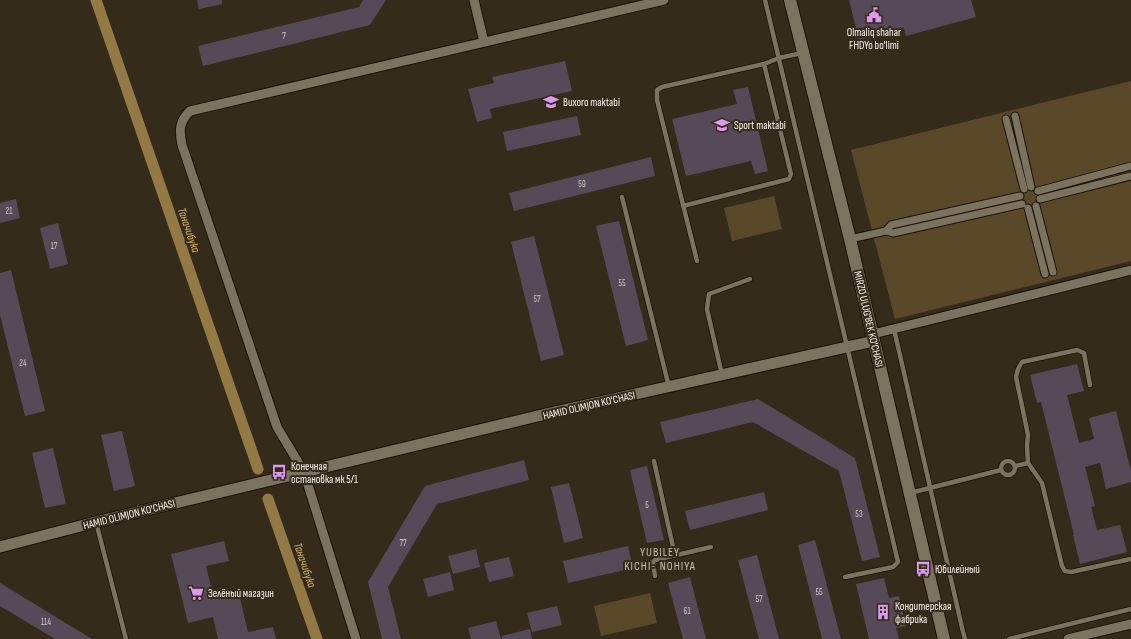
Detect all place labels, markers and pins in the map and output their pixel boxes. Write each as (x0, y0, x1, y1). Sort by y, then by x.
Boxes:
public building icon: Olmaliq shahar FHDYo bo'limi (865, 6, 883, 24)
place label: Olmaliq shahar FHDYo bo'limi (847, 26, 901, 52)
school or university icon: Buxoro maktabi (542, 93, 560, 111)
place label: Buxoro maktabi (563, 96, 620, 109)
school or university icon: Sport maktabi (713, 116, 731, 134)
place label: Sport maktabi (734, 119, 786, 132)
place label: Конечная остановка мк 5/1 (291, 460, 358, 486)
bus stop icon: Конечная остановка мк 5/1 (270, 463, 288, 481)
bus stop icon: Юбилейный (914, 560, 932, 578)
place label: Юбилейный (935, 563, 980, 576)
supermarket icon: Зелёный магазин (187, 584, 205, 602)
place label: Зелёный магазин (208, 587, 274, 600)
place label: Кондитерская фабрика (895, 600, 951, 626)
building icon: Кондитерская фабрика (874, 603, 892, 621)

